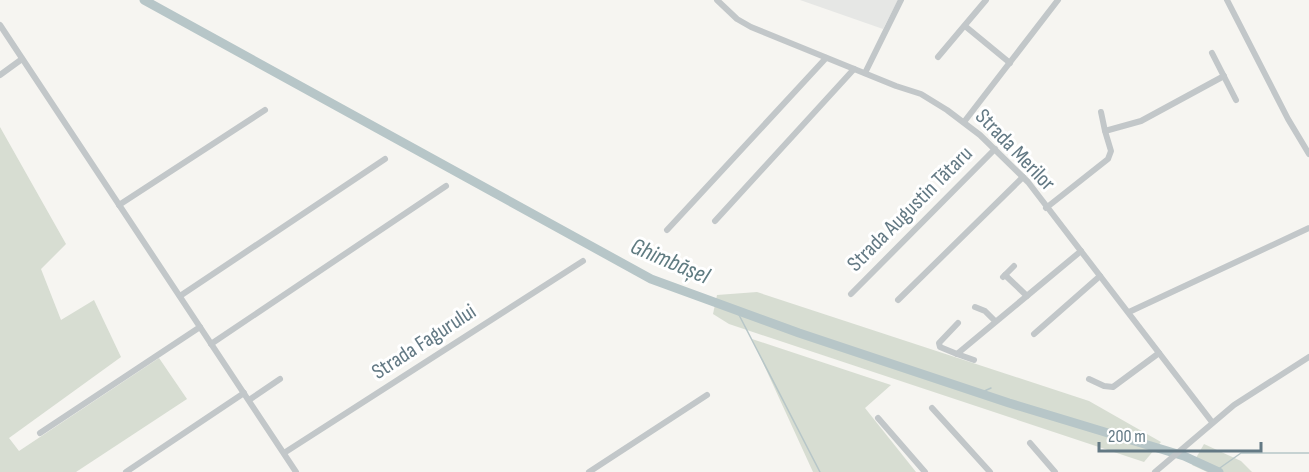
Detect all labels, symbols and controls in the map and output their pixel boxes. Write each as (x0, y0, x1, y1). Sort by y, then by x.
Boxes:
street label: Strada Merilor (969, 103, 1061, 197)
street label: Strada Augustin Tătaru (842, 141, 978, 277)
water label: Ghimbășel (626, 231, 714, 291)
street label: Strada Fagurului (367, 298, 481, 386)
scale bar (1099, 415, 1261, 453)
text: 200 m (1108, 426, 1146, 447)

